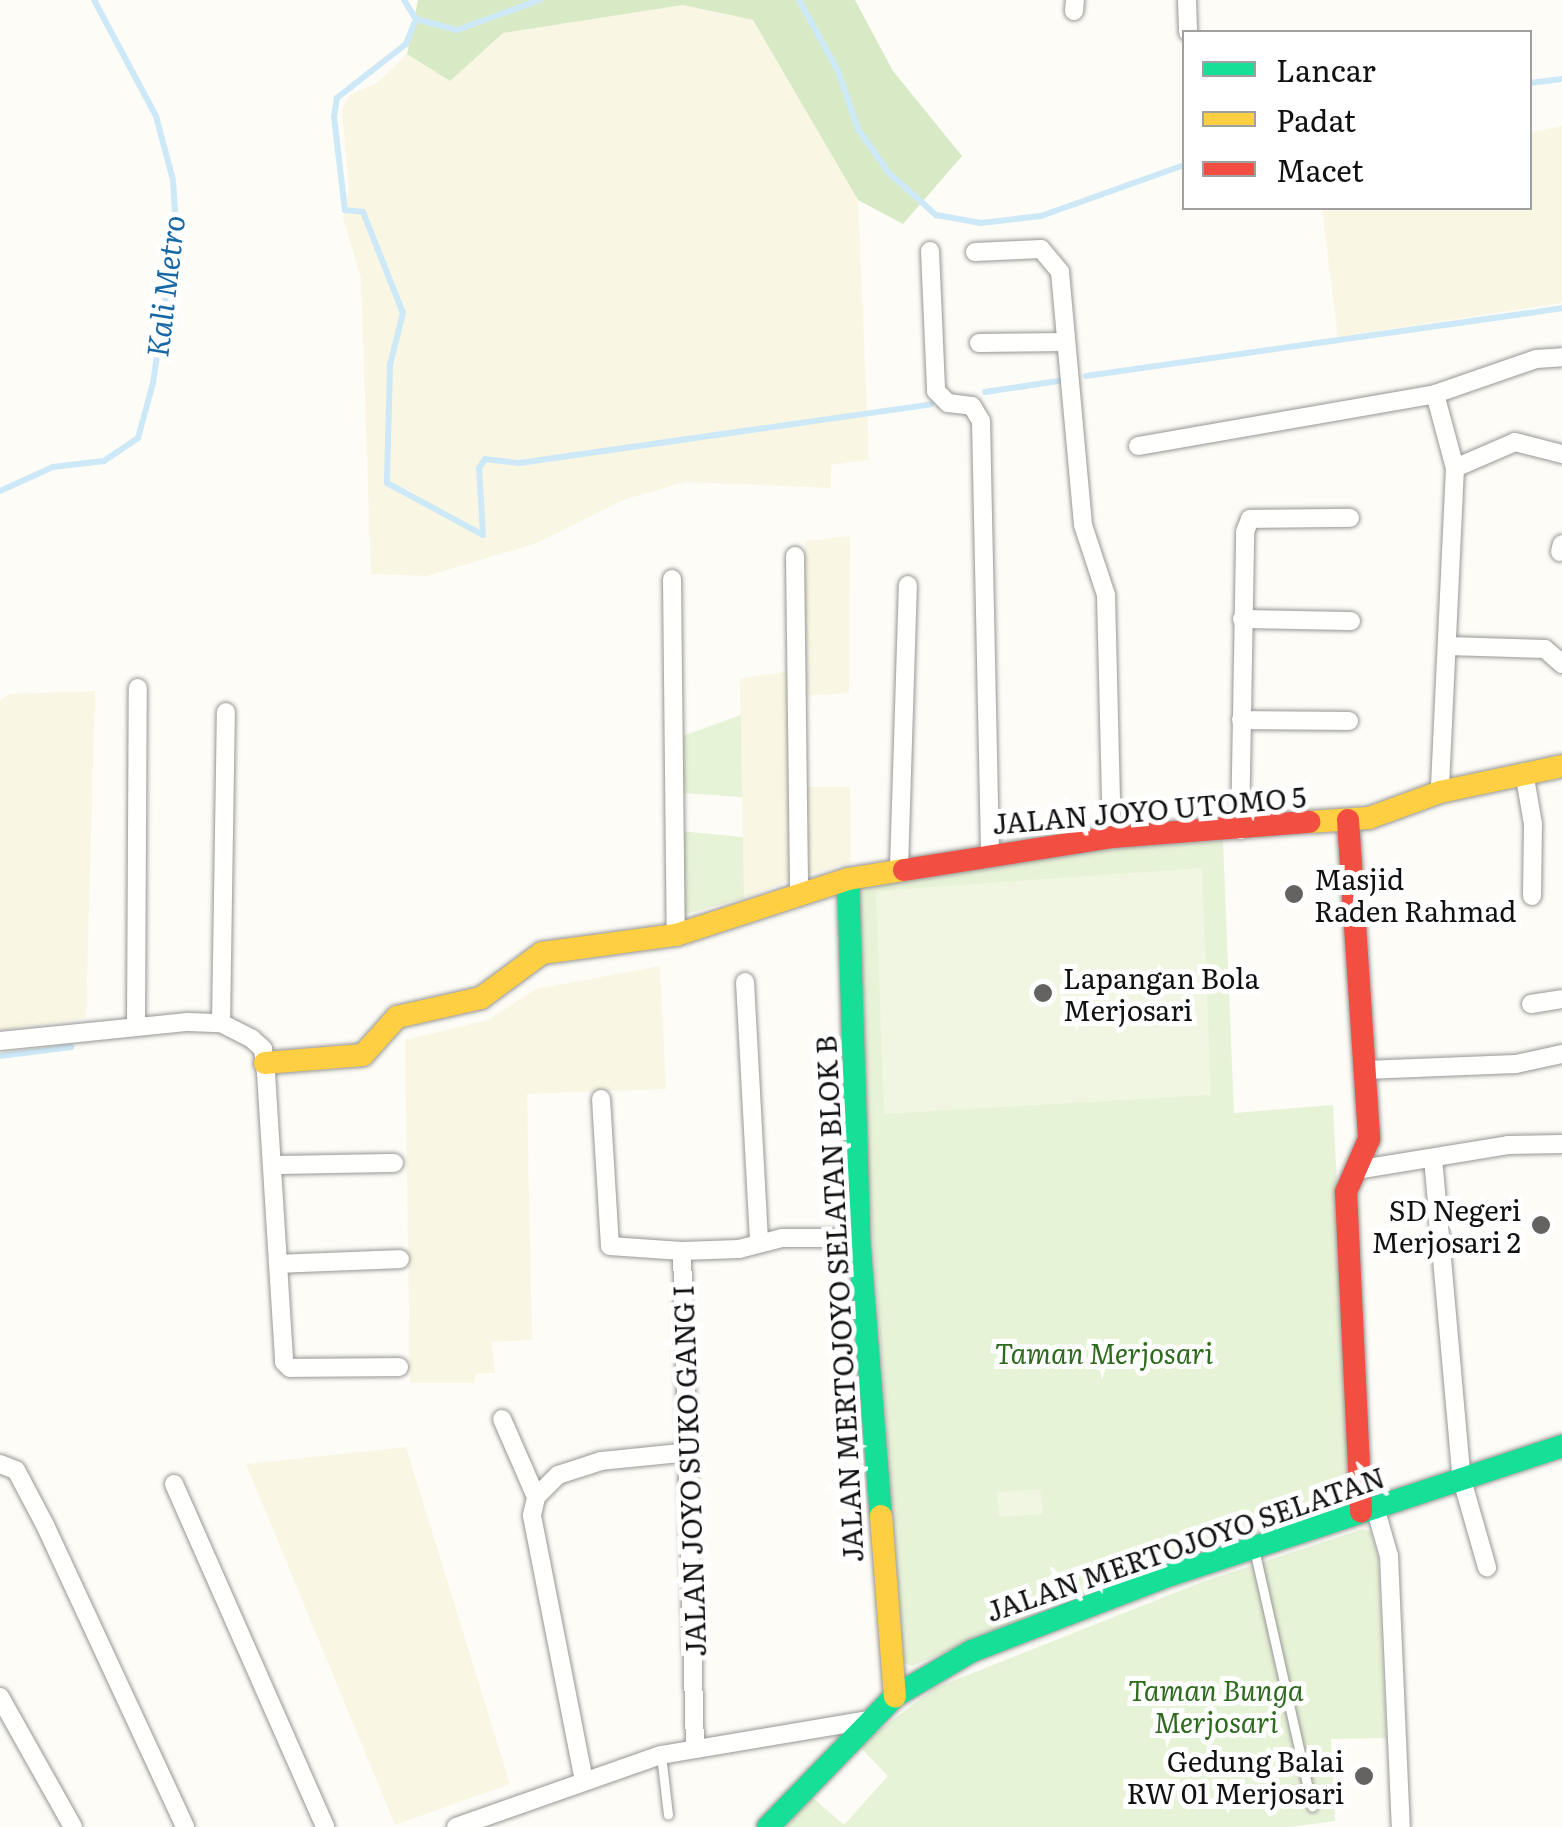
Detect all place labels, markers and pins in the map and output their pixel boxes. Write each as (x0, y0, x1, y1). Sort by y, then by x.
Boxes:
place label: Masjid Raden Rahmad (1314, 861, 1516, 927)
marker: Masjid Raden Rahmad (1283, 883, 1305, 905)
place label: Lapangan Bola Merjosari (1063, 960, 1260, 1026)
marker: Lapangan Bola Merjosari (1032, 982, 1054, 1004)
place label: SD Negeri Merjosari 2 (1372, 1192, 1521, 1258)
marker: SD Negeri Merjosari 2 (1530, 1214, 1552, 1236)
place label: Gedung Balai RW 01 Merjosari (1127, 1743, 1344, 1809)
marker: Gedung Balai RW 01 Merjosari (1353, 1765, 1375, 1787)

